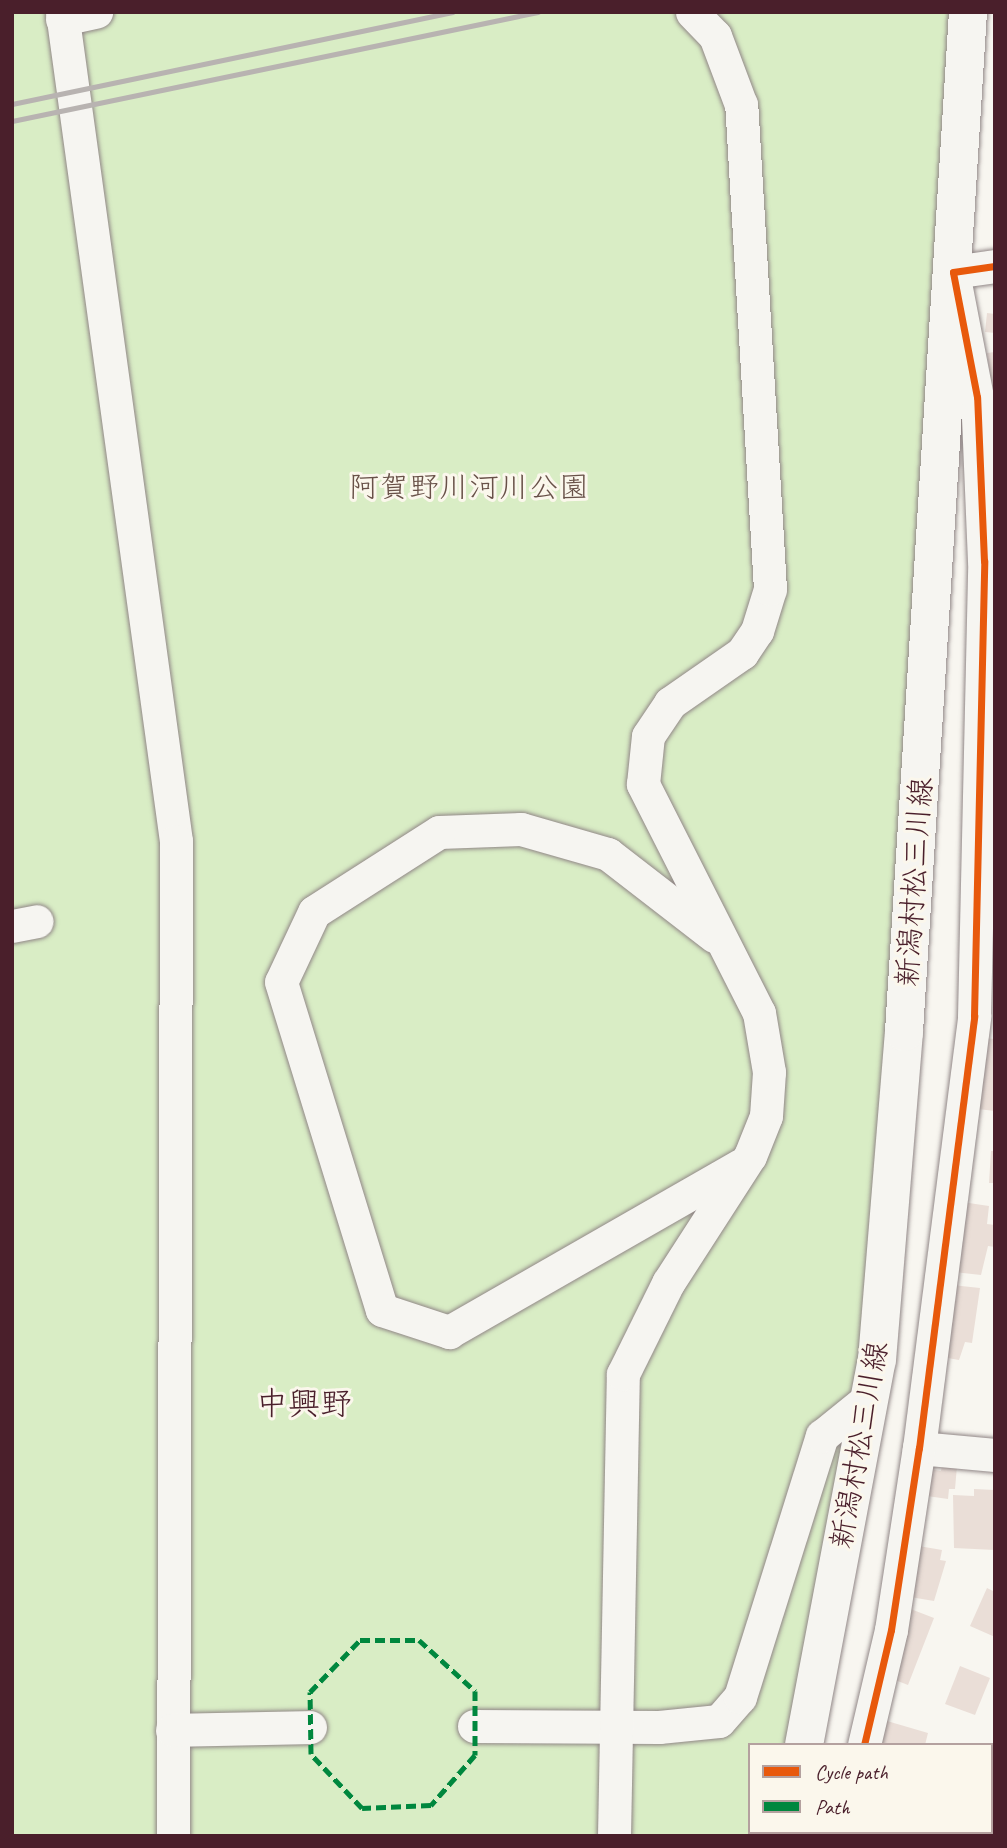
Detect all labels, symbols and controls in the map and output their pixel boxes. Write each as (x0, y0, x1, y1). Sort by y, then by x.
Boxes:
park label: 阿賀野川河川公園 (349, 469, 589, 505)
street label: 新潟村松三川線 (889, 776, 939, 988)
street label: 新潟村松三川線 (823, 1338, 895, 1552)
district label: 中興野 (256, 1385, 352, 1423)
legend (748, 1743, 993, 1834)
text: Cycle path (815, 1759, 888, 1785)
text: Path (815, 1794, 850, 1820)

